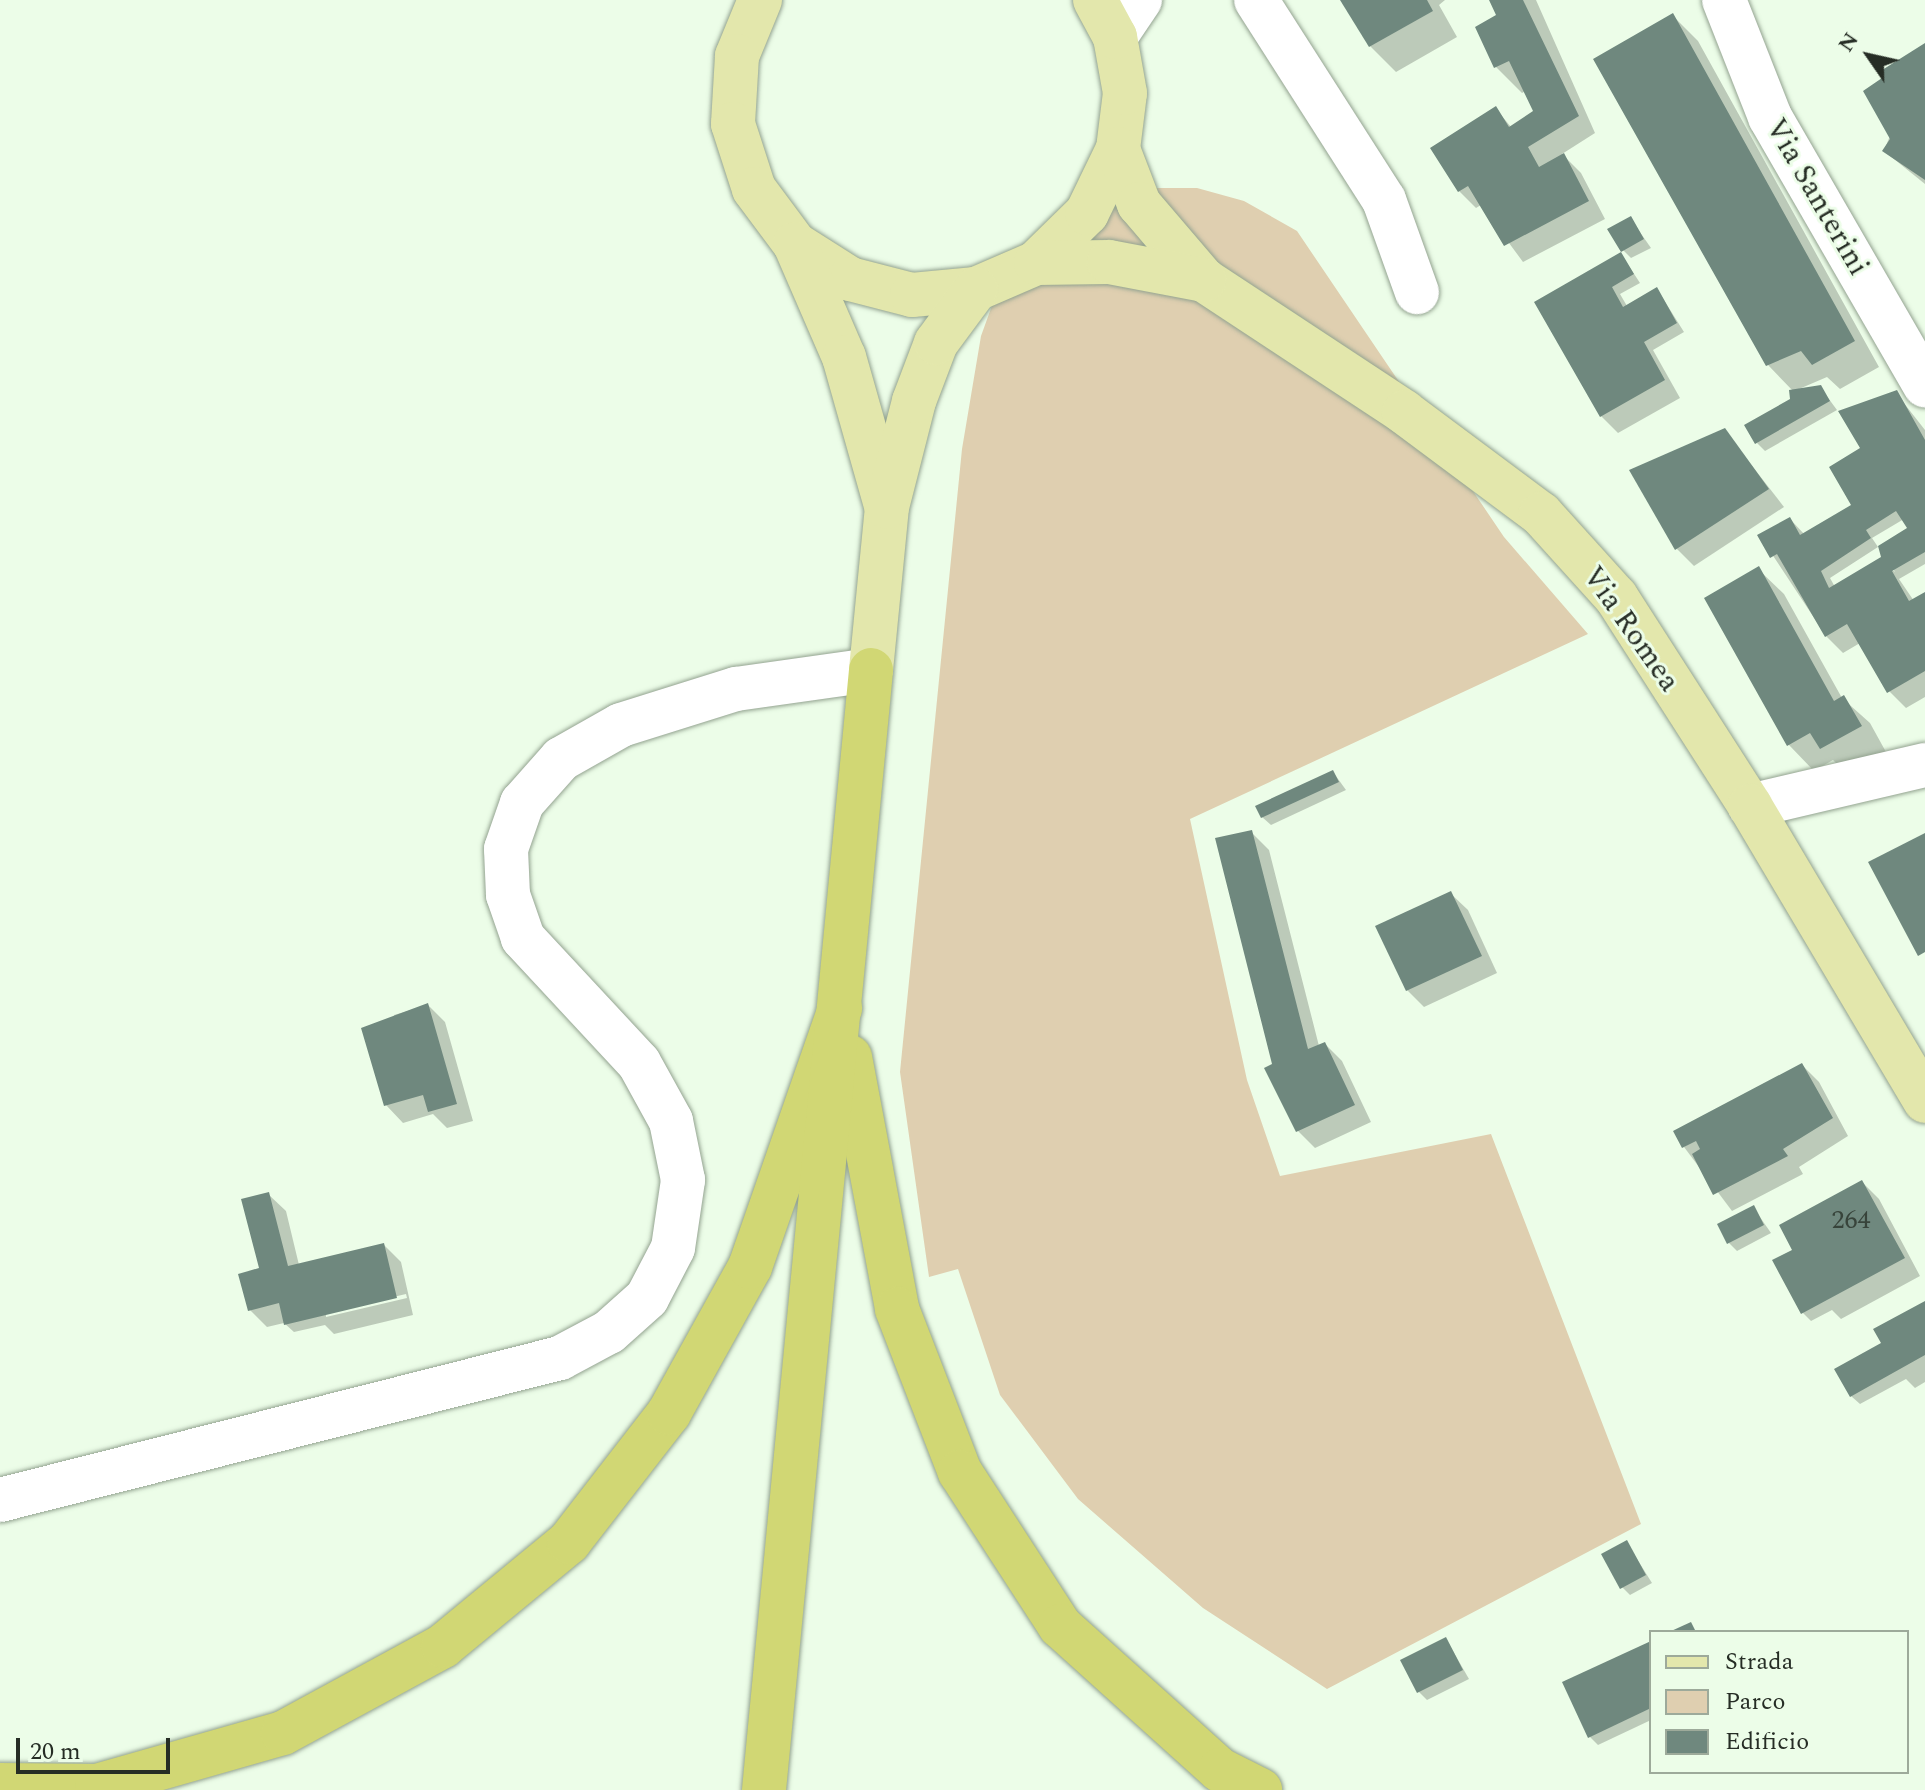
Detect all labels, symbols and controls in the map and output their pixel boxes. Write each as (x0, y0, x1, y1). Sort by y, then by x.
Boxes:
north arrow (1829, 16, 1909, 96)
text: N (1830, 26, 1867, 59)
street label: Via Santerini (1758, 112, 1876, 282)
street label: Via Romea (1575, 559, 1687, 699)
house number: 264 (1832, 1205, 1870, 1237)
legend (1649, 1630, 1909, 1774)
text: Strada (1725, 1644, 1793, 1680)
text: Parco (1725, 1684, 1786, 1720)
scale bar (20, 1722, 174, 1772)
text: Edificio (1725, 1724, 1809, 1760)
text: 20 m (30, 1734, 81, 1770)

